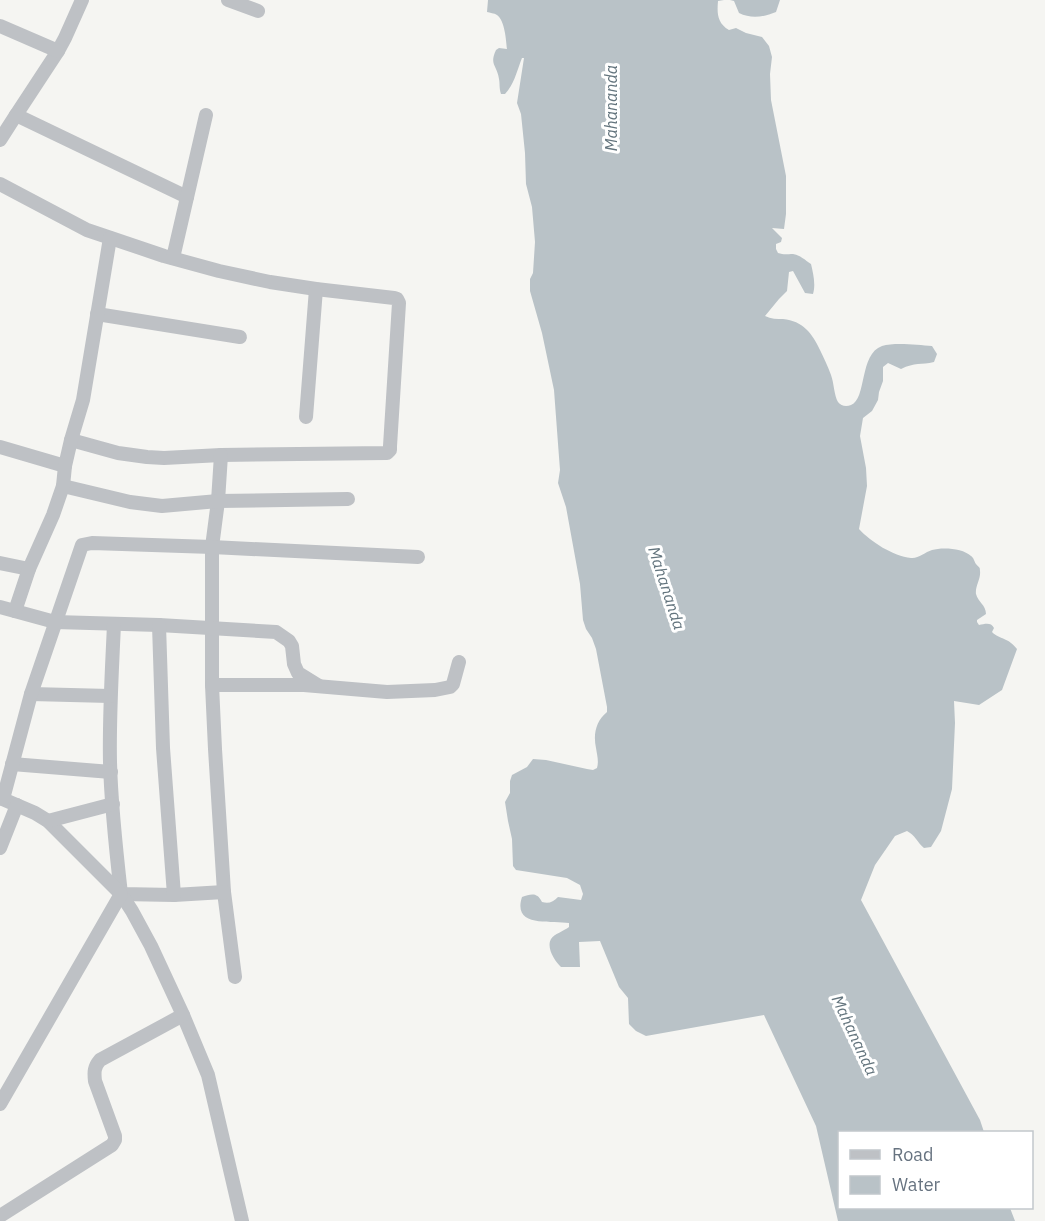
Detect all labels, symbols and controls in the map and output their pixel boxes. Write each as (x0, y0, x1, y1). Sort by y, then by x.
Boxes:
water label: Mahananda (601, 65, 621, 151)
water label: Mahananda (644, 544, 690, 632)
water label: Mahananda (828, 992, 882, 1078)
legend (838, 1131, 1033, 1209)
text: Road (892, 1143, 933, 1166)
text: Water (892, 1173, 941, 1196)

